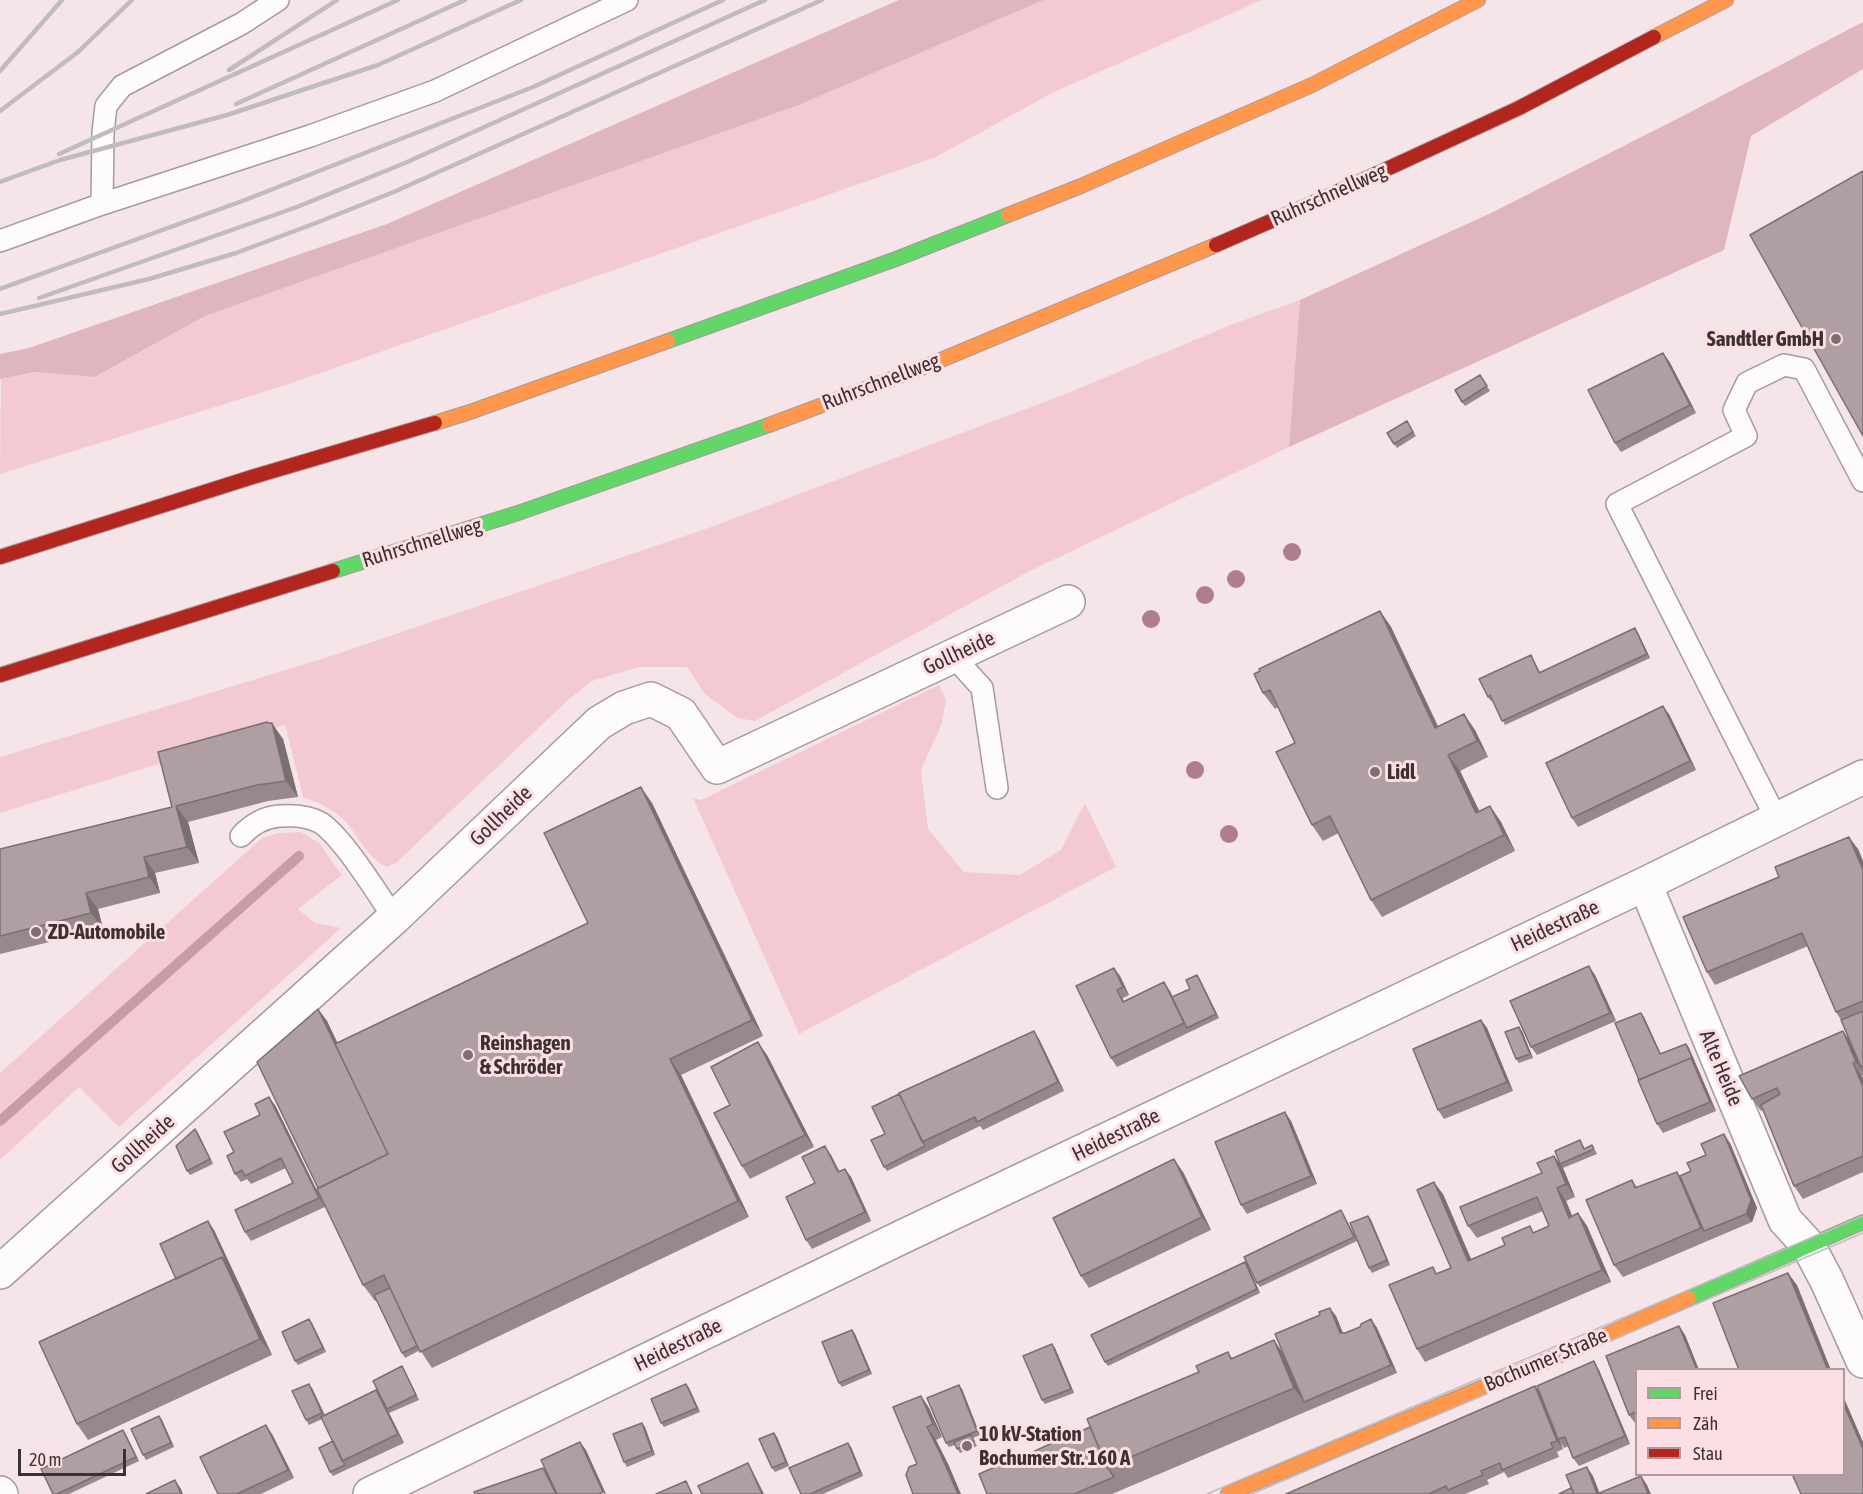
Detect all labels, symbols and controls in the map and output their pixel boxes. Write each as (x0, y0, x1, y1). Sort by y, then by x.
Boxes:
street label: Ruhrschnellweg (1267, 158, 1391, 232)
place label: Sandtler GmbH (1707, 326, 1824, 352)
marker: Sandtler GmbH (1829, 332, 1843, 346)
street label: Ruhrschnellweg (819, 348, 943, 416)
street label: Ruhrschnellweg (359, 513, 485, 573)
street label: Gollheide (919, 625, 999, 681)
place label: Lidl (1387, 759, 1415, 785)
marker: Lidl (1368, 765, 1382, 779)
street label: Gollheide (465, 780, 537, 852)
street label: Heidestraße (1507, 895, 1603, 957)
place label: ZD-Automobile (48, 919, 165, 945)
marker: ZD-Automobile (29, 925, 43, 939)
street label: Alte Heide (1694, 1026, 1748, 1110)
place label: Reinshagen & Schröder (480, 1030, 571, 1080)
marker: Reinshagen & Schröder (461, 1048, 475, 1062)
street label: Heidestraße (1068, 1103, 1164, 1167)
street label: Gollheide (106, 1109, 180, 1179)
street label: Heidestraße (630, 1313, 726, 1377)
street label: Bochumer Straße (1481, 1323, 1611, 1397)
legend (1635, 1368, 1845, 1476)
text: Frei (1693, 1383, 1718, 1404)
text: Zäh (1693, 1413, 1718, 1434)
place label: 10 kV-Station Bochumer Str. 160 A (979, 1421, 1130, 1471)
scale bar (21, 1437, 129, 1475)
marker: 10 kV-Station Bochumer Str. 160 A (960, 1439, 974, 1453)
text: Stau (1693, 1443, 1723, 1464)
text: 20 m (29, 1449, 61, 1470)

